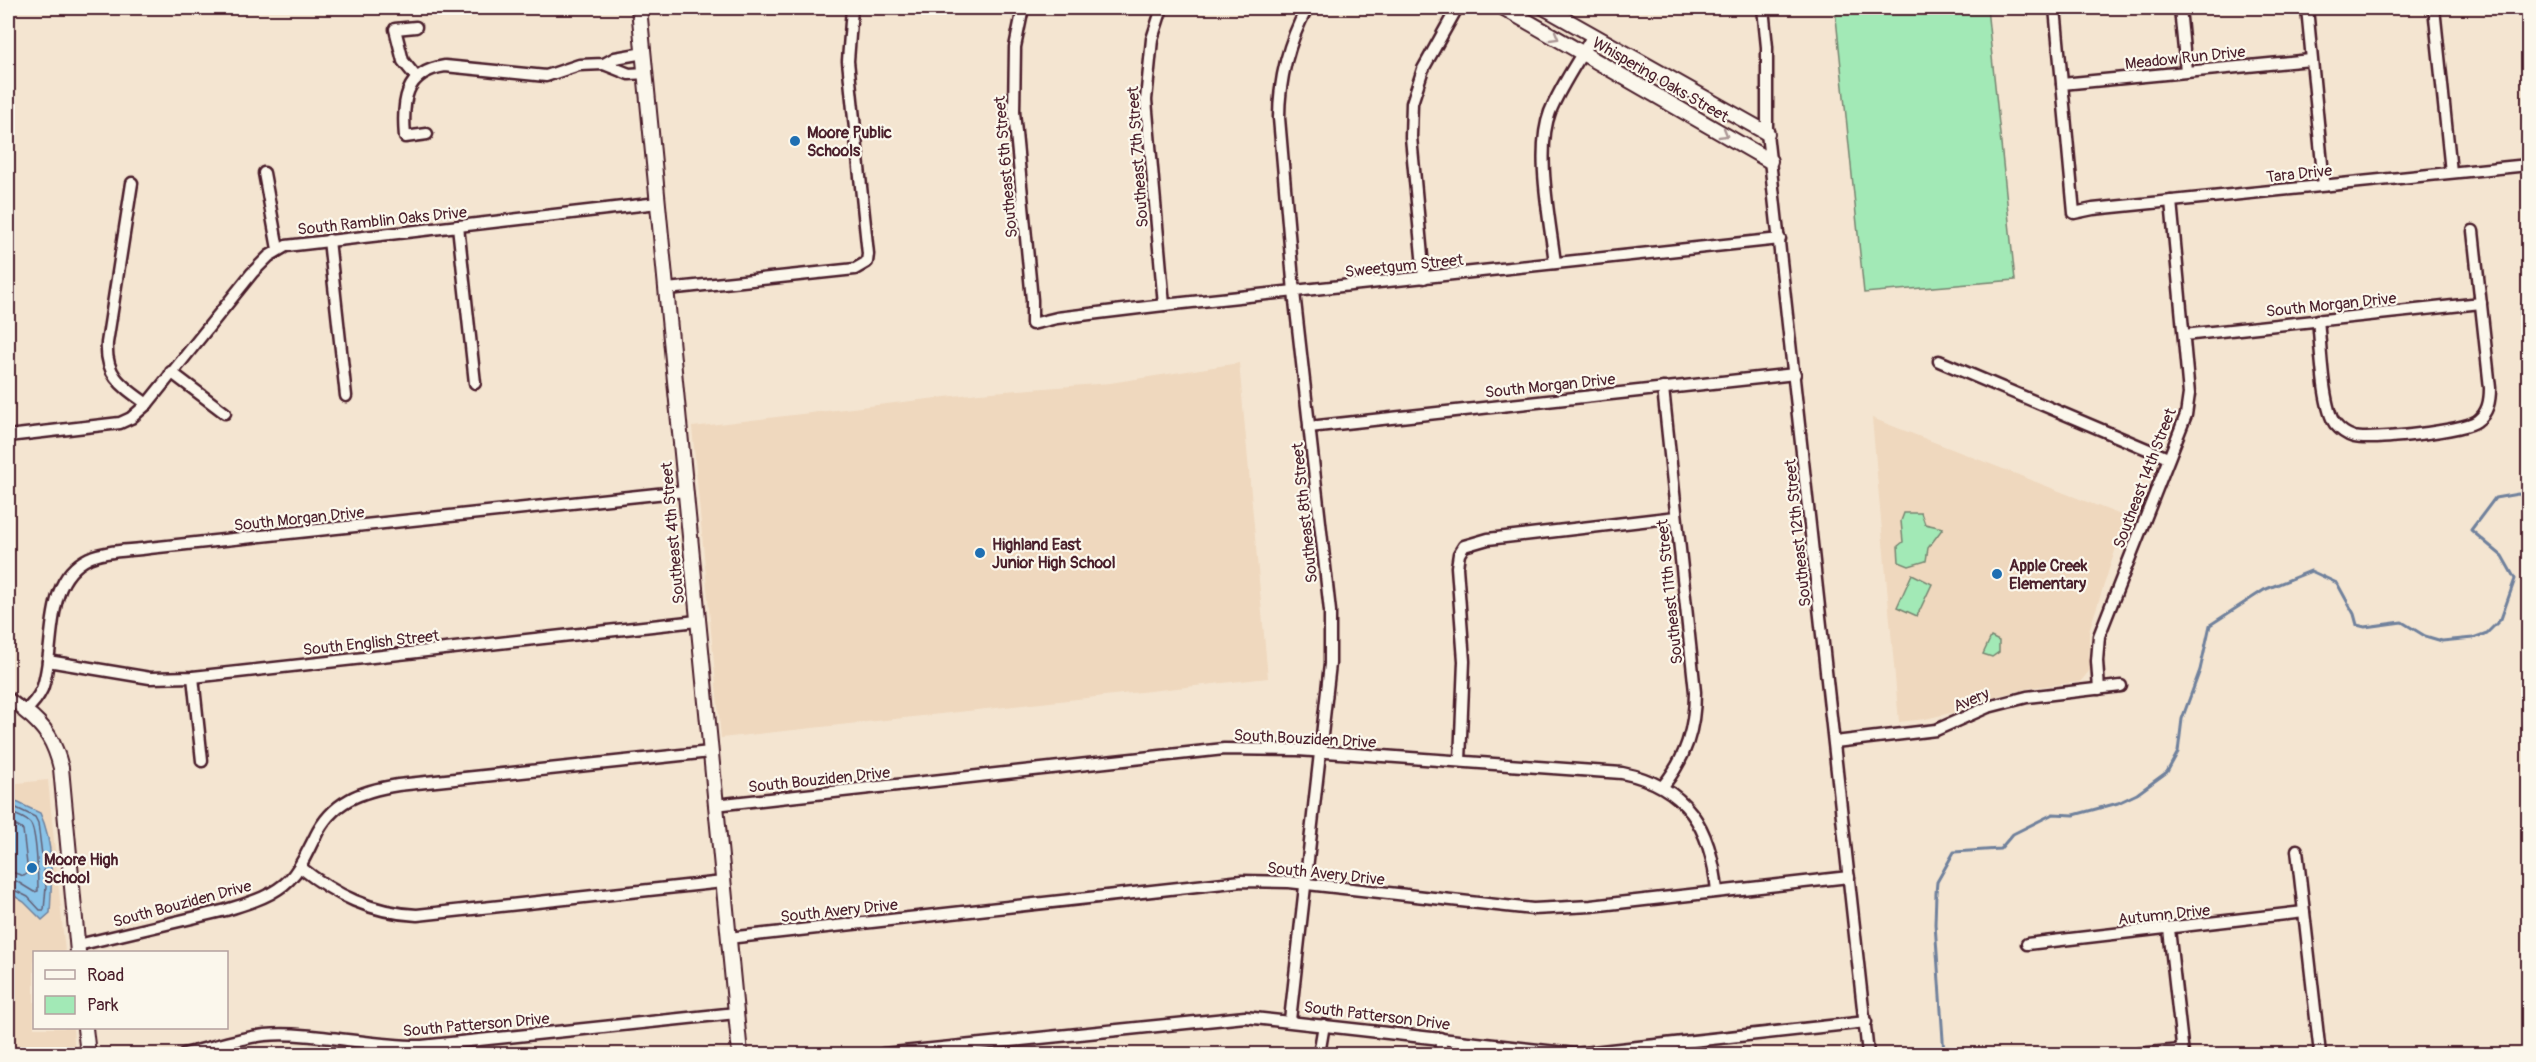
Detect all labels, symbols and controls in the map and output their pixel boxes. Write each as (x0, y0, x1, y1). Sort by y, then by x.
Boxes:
one-way arrow (1549, 30, 1559, 41)
street label: Whispering Oaks Street (1589, 33, 1733, 127)
street label: Meadow Run Drive (2124, 42, 2246, 74)
street label: Southeast 7th Street (1123, 85, 1153, 228)
street label: Southeast 6th Street (990, 95, 1022, 239)
place label: Moore Public Schools (807, 123, 892, 161)
one-way arrow (1717, 127, 1728, 138)
marker: Moore Public Schools (788, 134, 802, 148)
street label: Tara Drive (2265, 161, 2333, 187)
street label: South Ramblin Oaks Drive (296, 202, 468, 240)
street label: Sweetgum Street (1344, 250, 1465, 282)
street label: South Morgan Drive (2265, 288, 2397, 322)
street label: South Morgan Drive (1484, 369, 1616, 403)
street label: Southeast 14th Street (2109, 405, 2181, 551)
street label: Southeast 8th Street (1288, 441, 1322, 584)
street label: Southeast 12th Street (1780, 458, 1816, 608)
street label: Southeast 4th Street (657, 461, 689, 605)
street label: South Morgan Drive (233, 502, 365, 536)
street label: Southeast 11th Street (1652, 518, 1688, 665)
place label: Highland East Junior High School (992, 535, 1116, 573)
marker: Highland East Junior High School (973, 546, 987, 560)
place label: Apple Creek Elementary (2009, 556, 2088, 594)
marker: Apple Creek Elementary (1990, 567, 2004, 581)
street label: South English Street (302, 626, 441, 660)
street label: Avery (1950, 683, 1993, 716)
street label: South Bouziden Drive (1233, 725, 1377, 753)
street label: South Bouziden Drive (747, 763, 891, 797)
place label: Moore High School (44, 850, 119, 888)
street label: South Avery Drive (1266, 858, 1386, 890)
marker: Moore High School (25, 861, 39, 875)
street label: South Bouziden Drive (111, 876, 254, 932)
street label: South Avery Drive (779, 895, 899, 927)
street label: Autumn Drive (2117, 900, 2211, 930)
legend (33, 951, 228, 1029)
text: Road (87, 964, 124, 987)
text: Park (87, 994, 119, 1017)
street label: South Patterson Drive (1303, 997, 1451, 1035)
street label: South Patterson Drive (402, 1009, 550, 1041)

